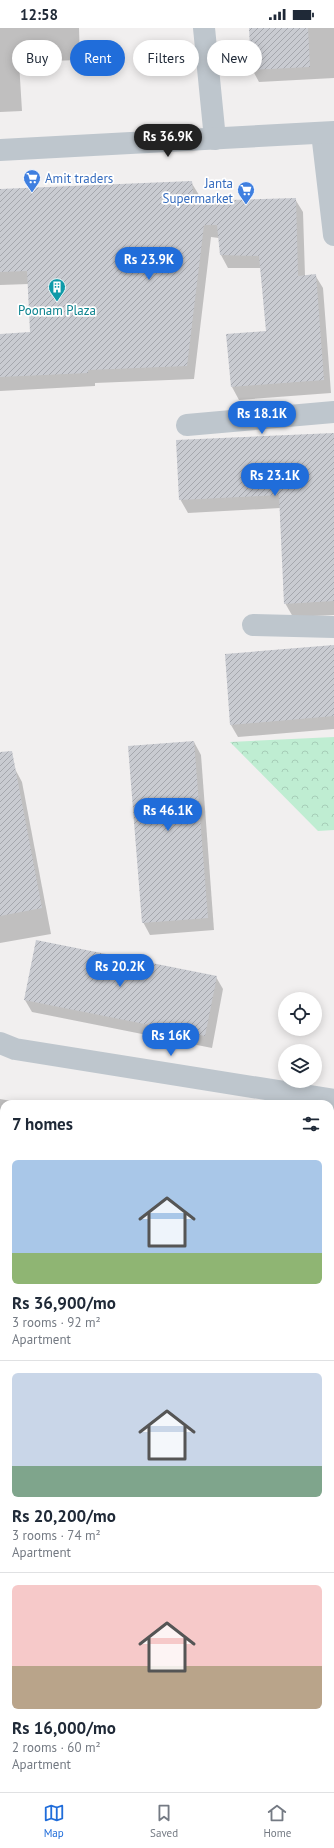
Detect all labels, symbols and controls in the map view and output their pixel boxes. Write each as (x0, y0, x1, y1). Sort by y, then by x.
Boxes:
text: 12:58 (20, 5, 58, 24)
chip: Buy (12, 40, 62, 76)
chip: Rent (70, 40, 125, 76)
chip: Filters (133, 40, 199, 76)
chip: New (207, 40, 262, 76)
pin: Rs 36.9K (127, 124, 209, 158)
text: Rs 36.9K (143, 128, 193, 145)
supermarket icon: Amit traders (22, 168, 42, 193)
place label: Amit traders (45, 170, 113, 187)
place label: Janta Supermarket (163, 175, 234, 207)
supermarket icon: Janta Supermarket (236, 180, 256, 205)
pin: Rs 23.9K (108, 247, 190, 281)
text: Rs 23.9K (124, 251, 174, 268)
building icon: Poonam Plaza (47, 277, 67, 302)
place label: Poonam Plaza (18, 302, 96, 319)
pin: Rs 18.1K (221, 401, 303, 435)
text: Rs 18.1K (237, 405, 287, 422)
pin: Rs 23.1K (234, 463, 316, 497)
text: Rs 23.1K (250, 467, 300, 484)
pin: Rs 46.1K (127, 798, 209, 832)
text: Rs 46.1K (143, 802, 193, 819)
pin: Rs 20.2K (79, 954, 161, 988)
text: Rs 20.2K (95, 958, 145, 975)
map controls (278, 992, 322, 1088)
button: locate (278, 992, 322, 1036)
pin: Rs 16K (138, 1023, 204, 1057)
text: Rs 16K (151, 1027, 191, 1044)
button: layers (278, 1044, 322, 1088)
text: 7 homes (12, 1113, 73, 1135)
icon: filters (300, 1113, 322, 1135)
icon: home (131, 1186, 203, 1258)
text: Rs 36,900/mo (12, 1292, 116, 1314)
text: 3 rooms · 92 m² (12, 1314, 101, 1331)
text: Apartment (12, 1331, 71, 1348)
icon: home (131, 1399, 203, 1471)
text: Rs 20,200/mo (12, 1505, 116, 1527)
text: 3 rooms · 74 m² (12, 1527, 101, 1544)
text: Apartment (12, 1544, 71, 1561)
icon: home (131, 1611, 203, 1683)
text: Rs 16,000/mo (12, 1717, 116, 1739)
text: 2 rooms · 60 m² (12, 1739, 101, 1756)
text: Apartment (12, 1756, 71, 1773)
tab: Map (43, 1802, 65, 1840)
tab: Saved (150, 1802, 178, 1840)
tab: Home (263, 1802, 291, 1840)

